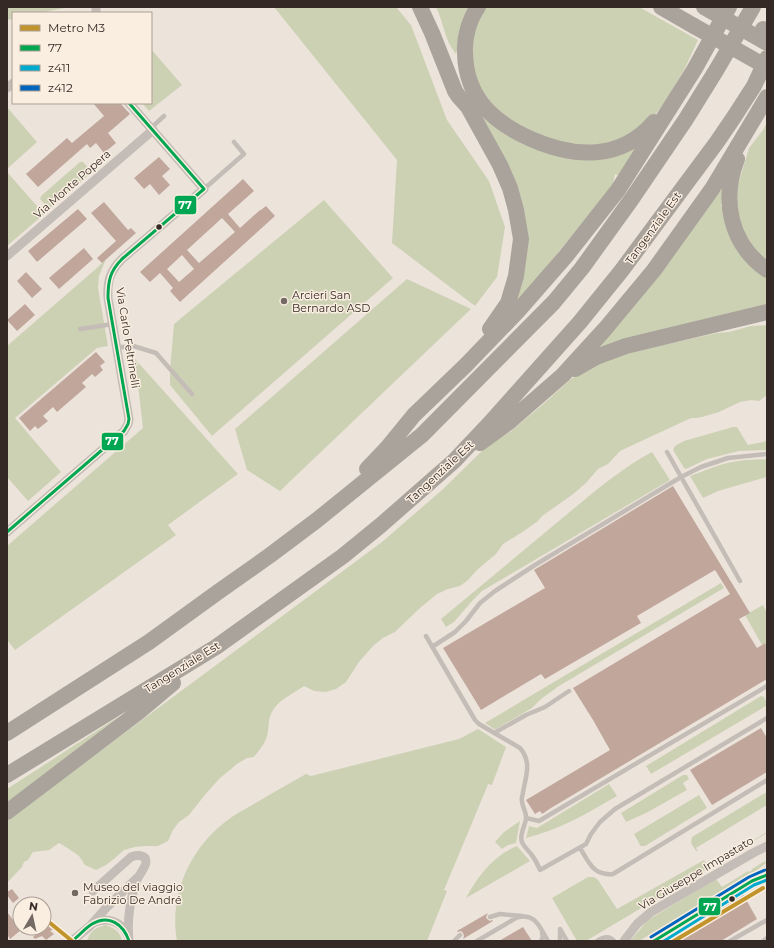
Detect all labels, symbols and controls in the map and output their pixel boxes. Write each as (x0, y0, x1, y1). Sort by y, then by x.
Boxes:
legend (12, 12, 152, 104)
text: Metro M3 (48, 20, 105, 35)
text: 77 (48, 40, 62, 55)
text: z411 (48, 60, 70, 75)
text: z412 (48, 80, 73, 95)
street label: Via Monte Popera (31, 147, 113, 221)
street label: Tangenziale Est (622, 189, 684, 267)
line badge: 77 (174, 195, 197, 215)
text: 77 (178, 198, 192, 212)
unlabelled marker (154, 222, 164, 232)
street label: Via Carlo Feltrinelli (113, 286, 143, 390)
place label: Arcieri San Bernardo ASD (292, 288, 370, 315)
marker: Arcieri San Bernardo ASD (279, 296, 289, 306)
line badge: 77 (101, 432, 124, 451)
text: 77 (105, 434, 119, 448)
street label: Tangenziale Est (404, 437, 477, 507)
street label: Tangenziale Est (142, 638, 223, 696)
street label: Via Giuseppe Impastato (636, 833, 756, 913)
place label: Museo del viaggio Fabrizio De André (83, 880, 183, 907)
marker: Museo del viaggio Fabrizio De André (70, 888, 80, 898)
unlabelled marker (727, 894, 737, 904)
north arrow (12, 896, 52, 936)
line badge: 77 (698, 897, 721, 916)
text: N (28, 899, 39, 914)
text: 77 (703, 900, 717, 914)

